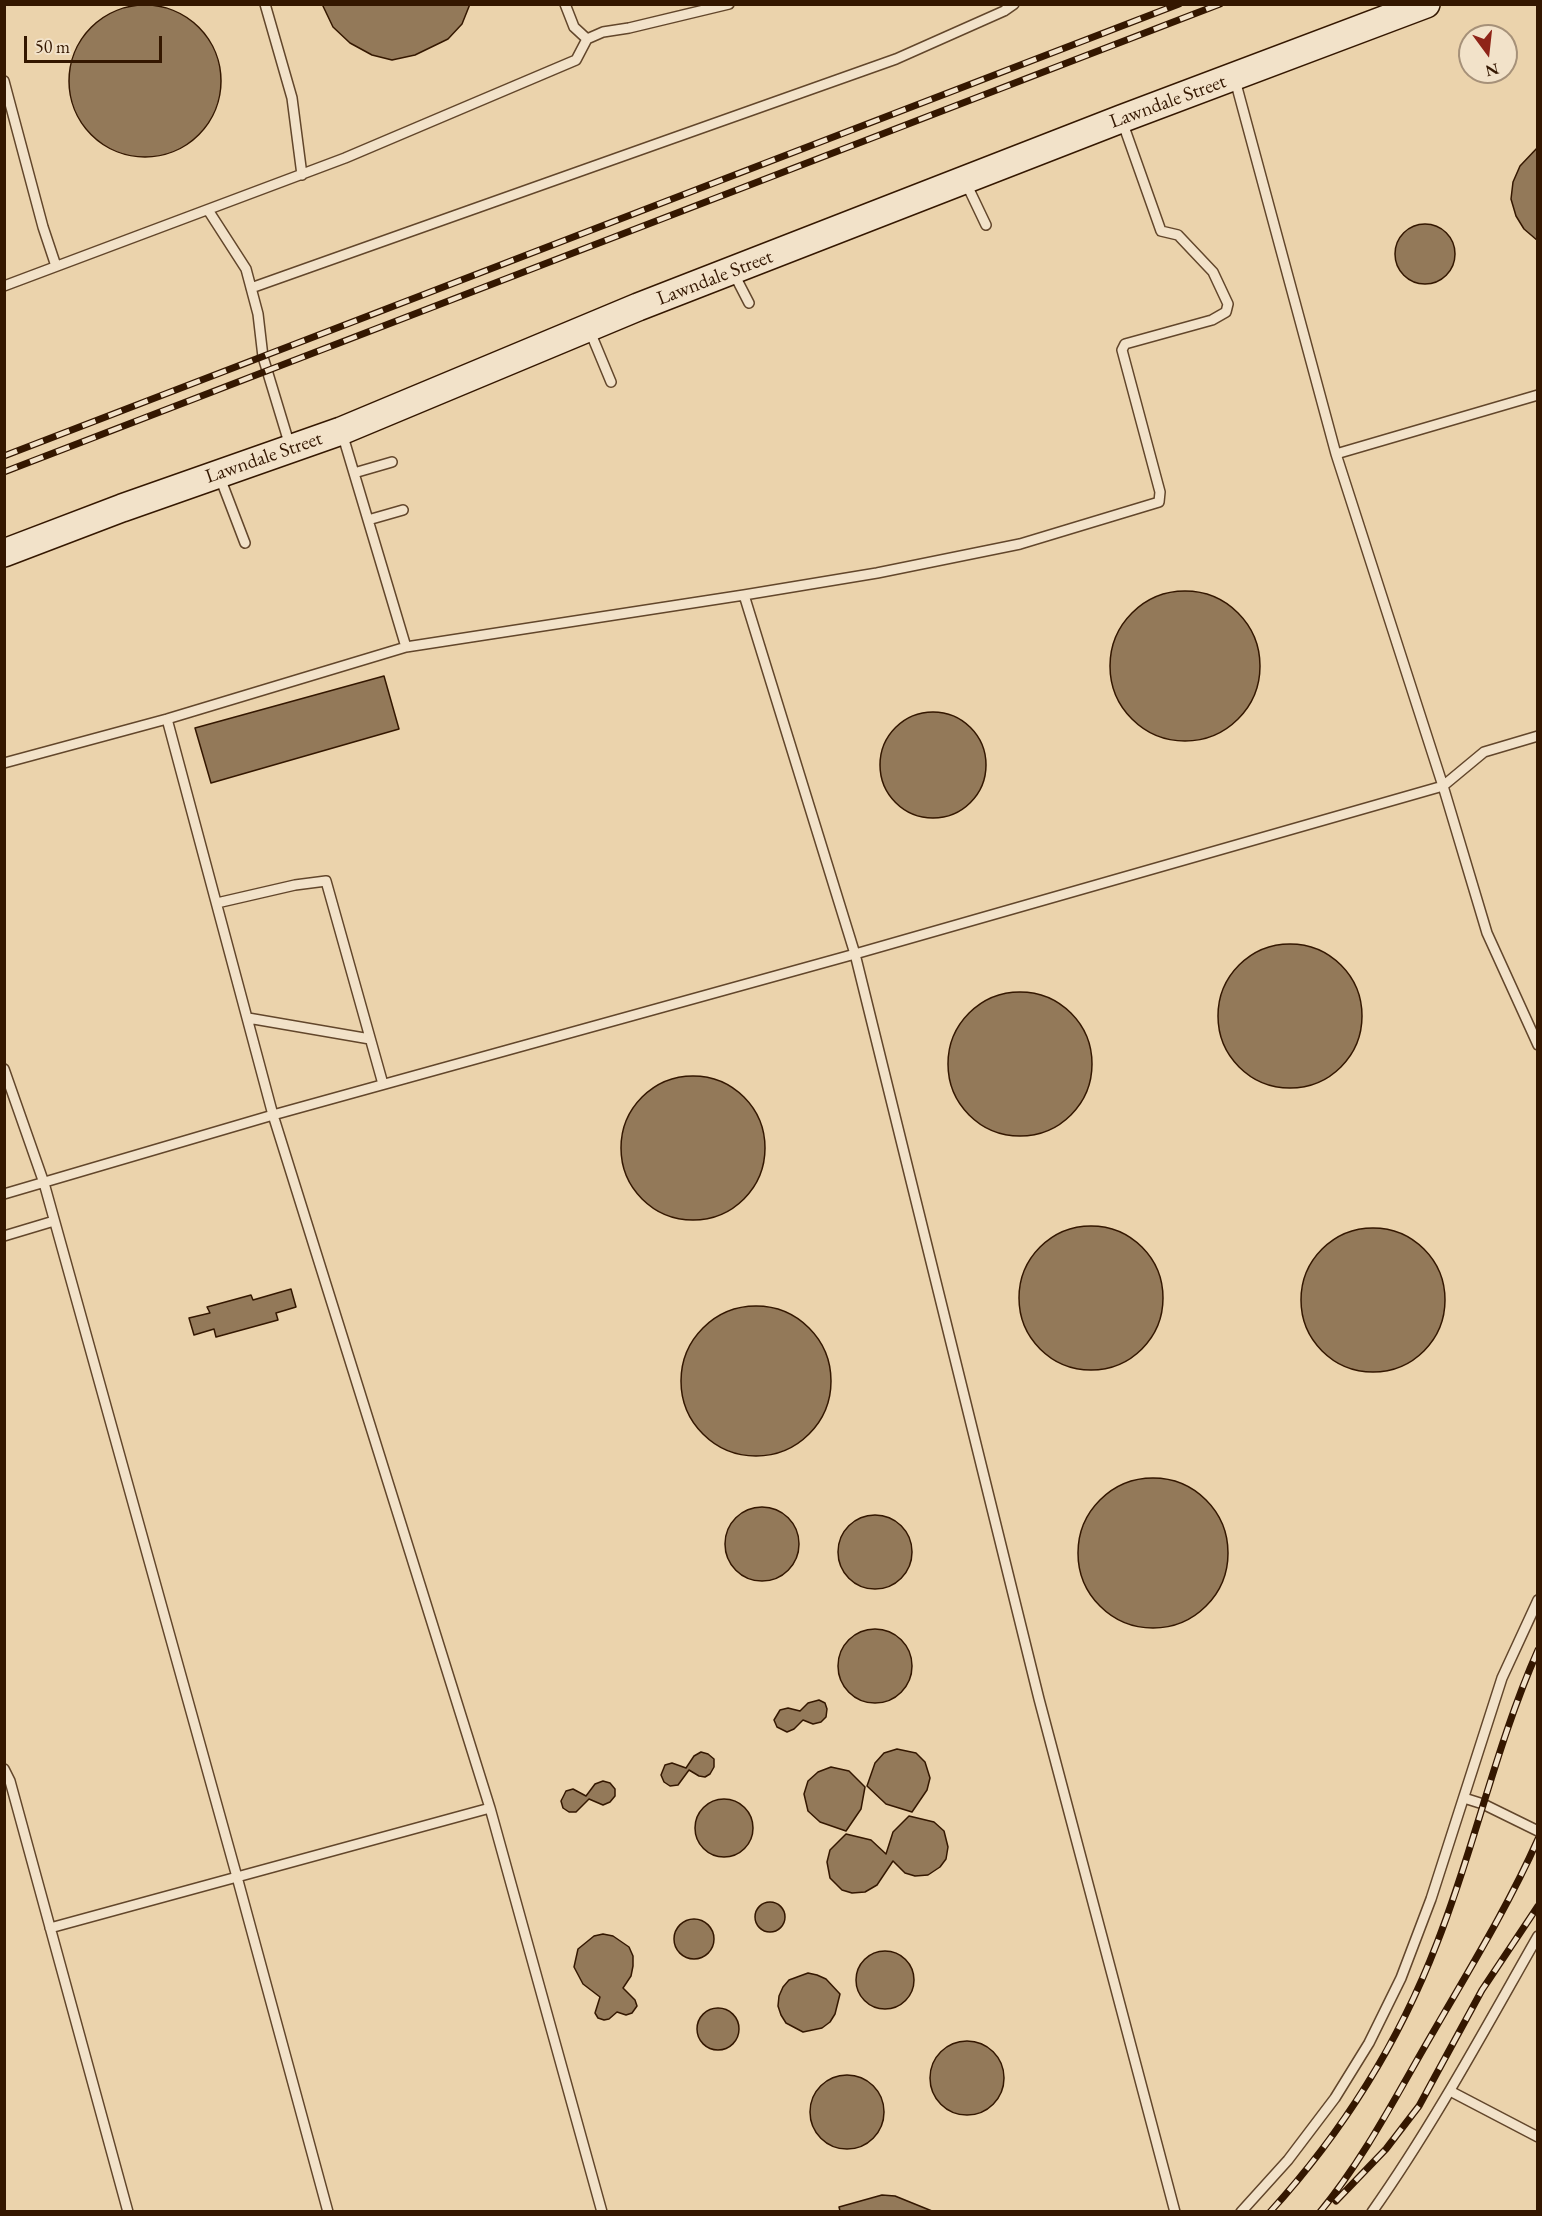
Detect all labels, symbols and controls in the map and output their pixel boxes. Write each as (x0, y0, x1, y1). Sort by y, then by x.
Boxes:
scale bar (27, 24, 165, 62)
north arrow (1458, 24, 1518, 84)
text: 50 m (35, 35, 70, 58)
text: N (1483, 58, 1501, 82)
street label: Lawndale Street (1106, 70, 1230, 134)
street label: Lawndale Street (654, 245, 776, 311)
street label: Lawndale Street (202, 427, 326, 489)

